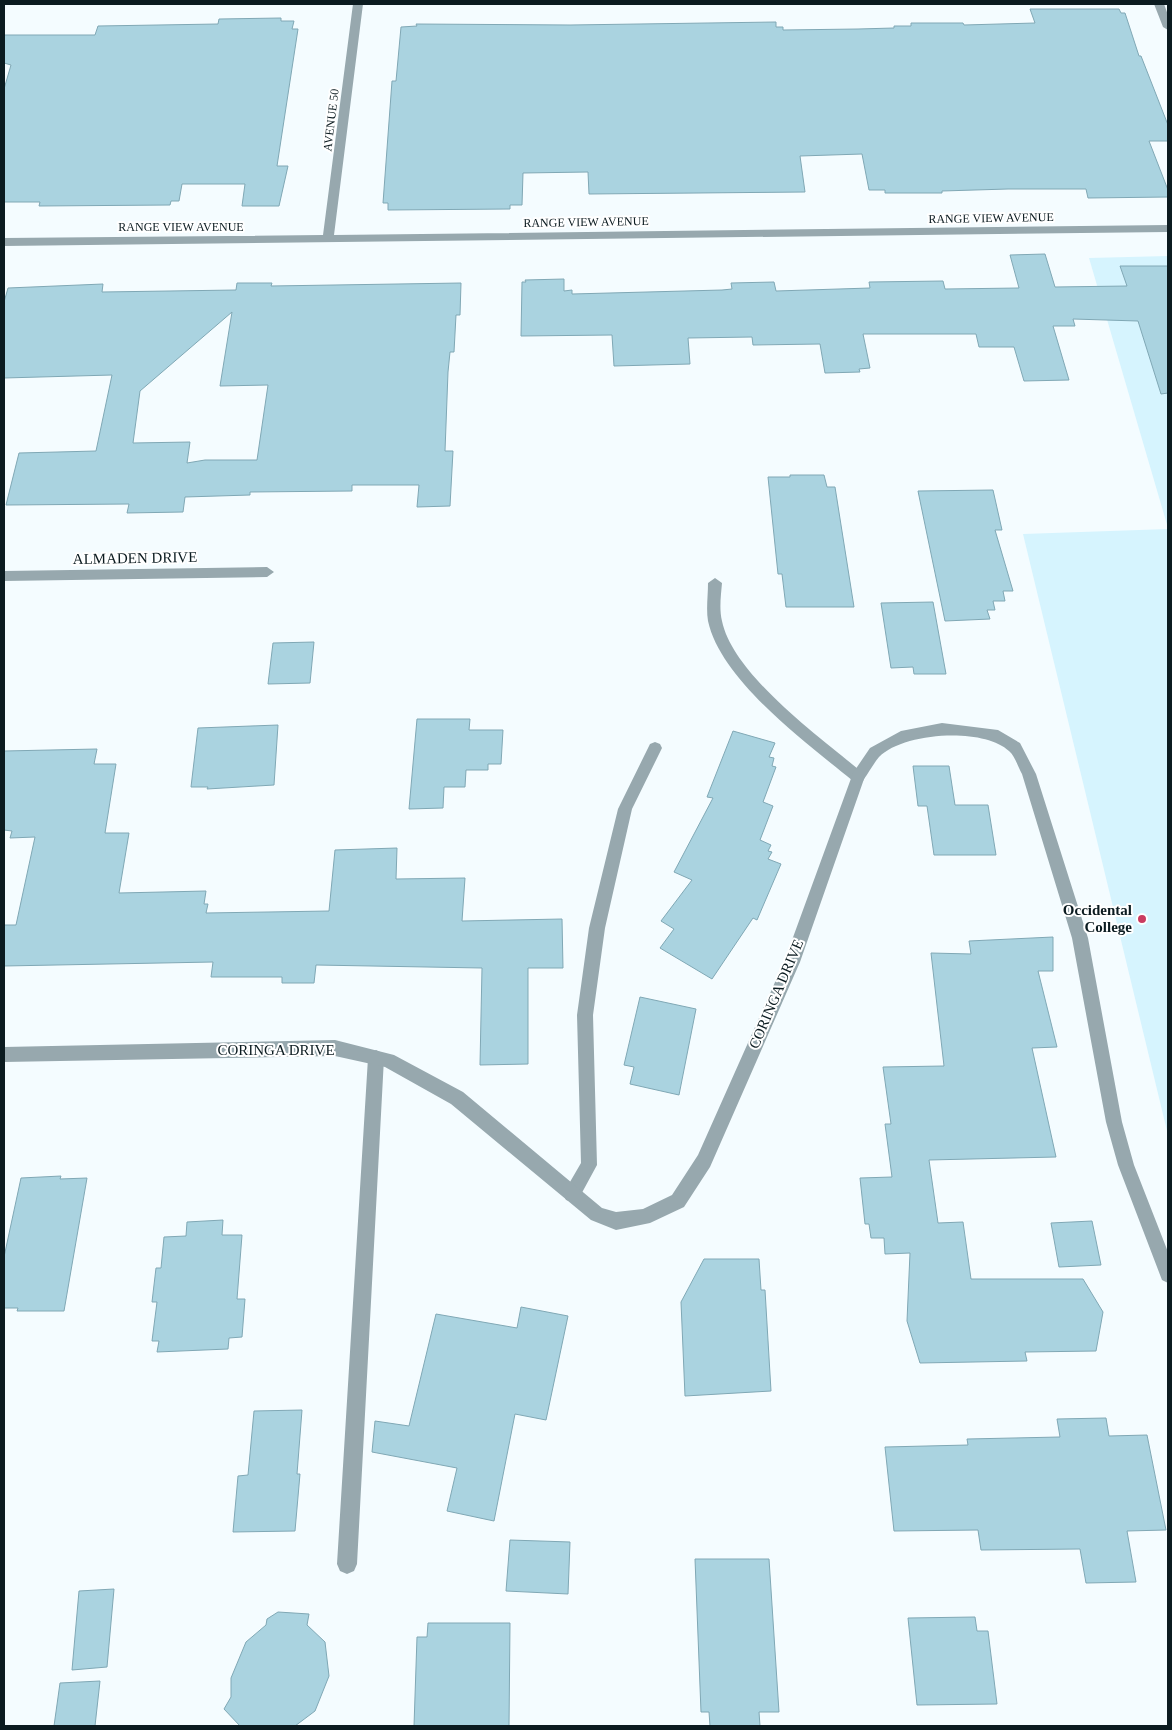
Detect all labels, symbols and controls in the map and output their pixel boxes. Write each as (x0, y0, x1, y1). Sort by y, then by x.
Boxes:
street label: AVENUE 50 (320, 88, 342, 152)
street label: RANGE VIEW AVENUE (928, 210, 1054, 226)
street label: RANGE VIEW AVENUE (523, 214, 649, 230)
street label: RANGE VIEW AVENUE (118, 220, 244, 234)
street label: ALMADEN DRIVE (73, 549, 197, 567)
place label: Occidental College (1063, 902, 1132, 935)
marker: Occidental College (1136, 913, 1148, 925)
street label: CORINGA DRIVE (746, 937, 806, 1051)
street label: CORINGA DRIVE (217, 1042, 335, 1058)

